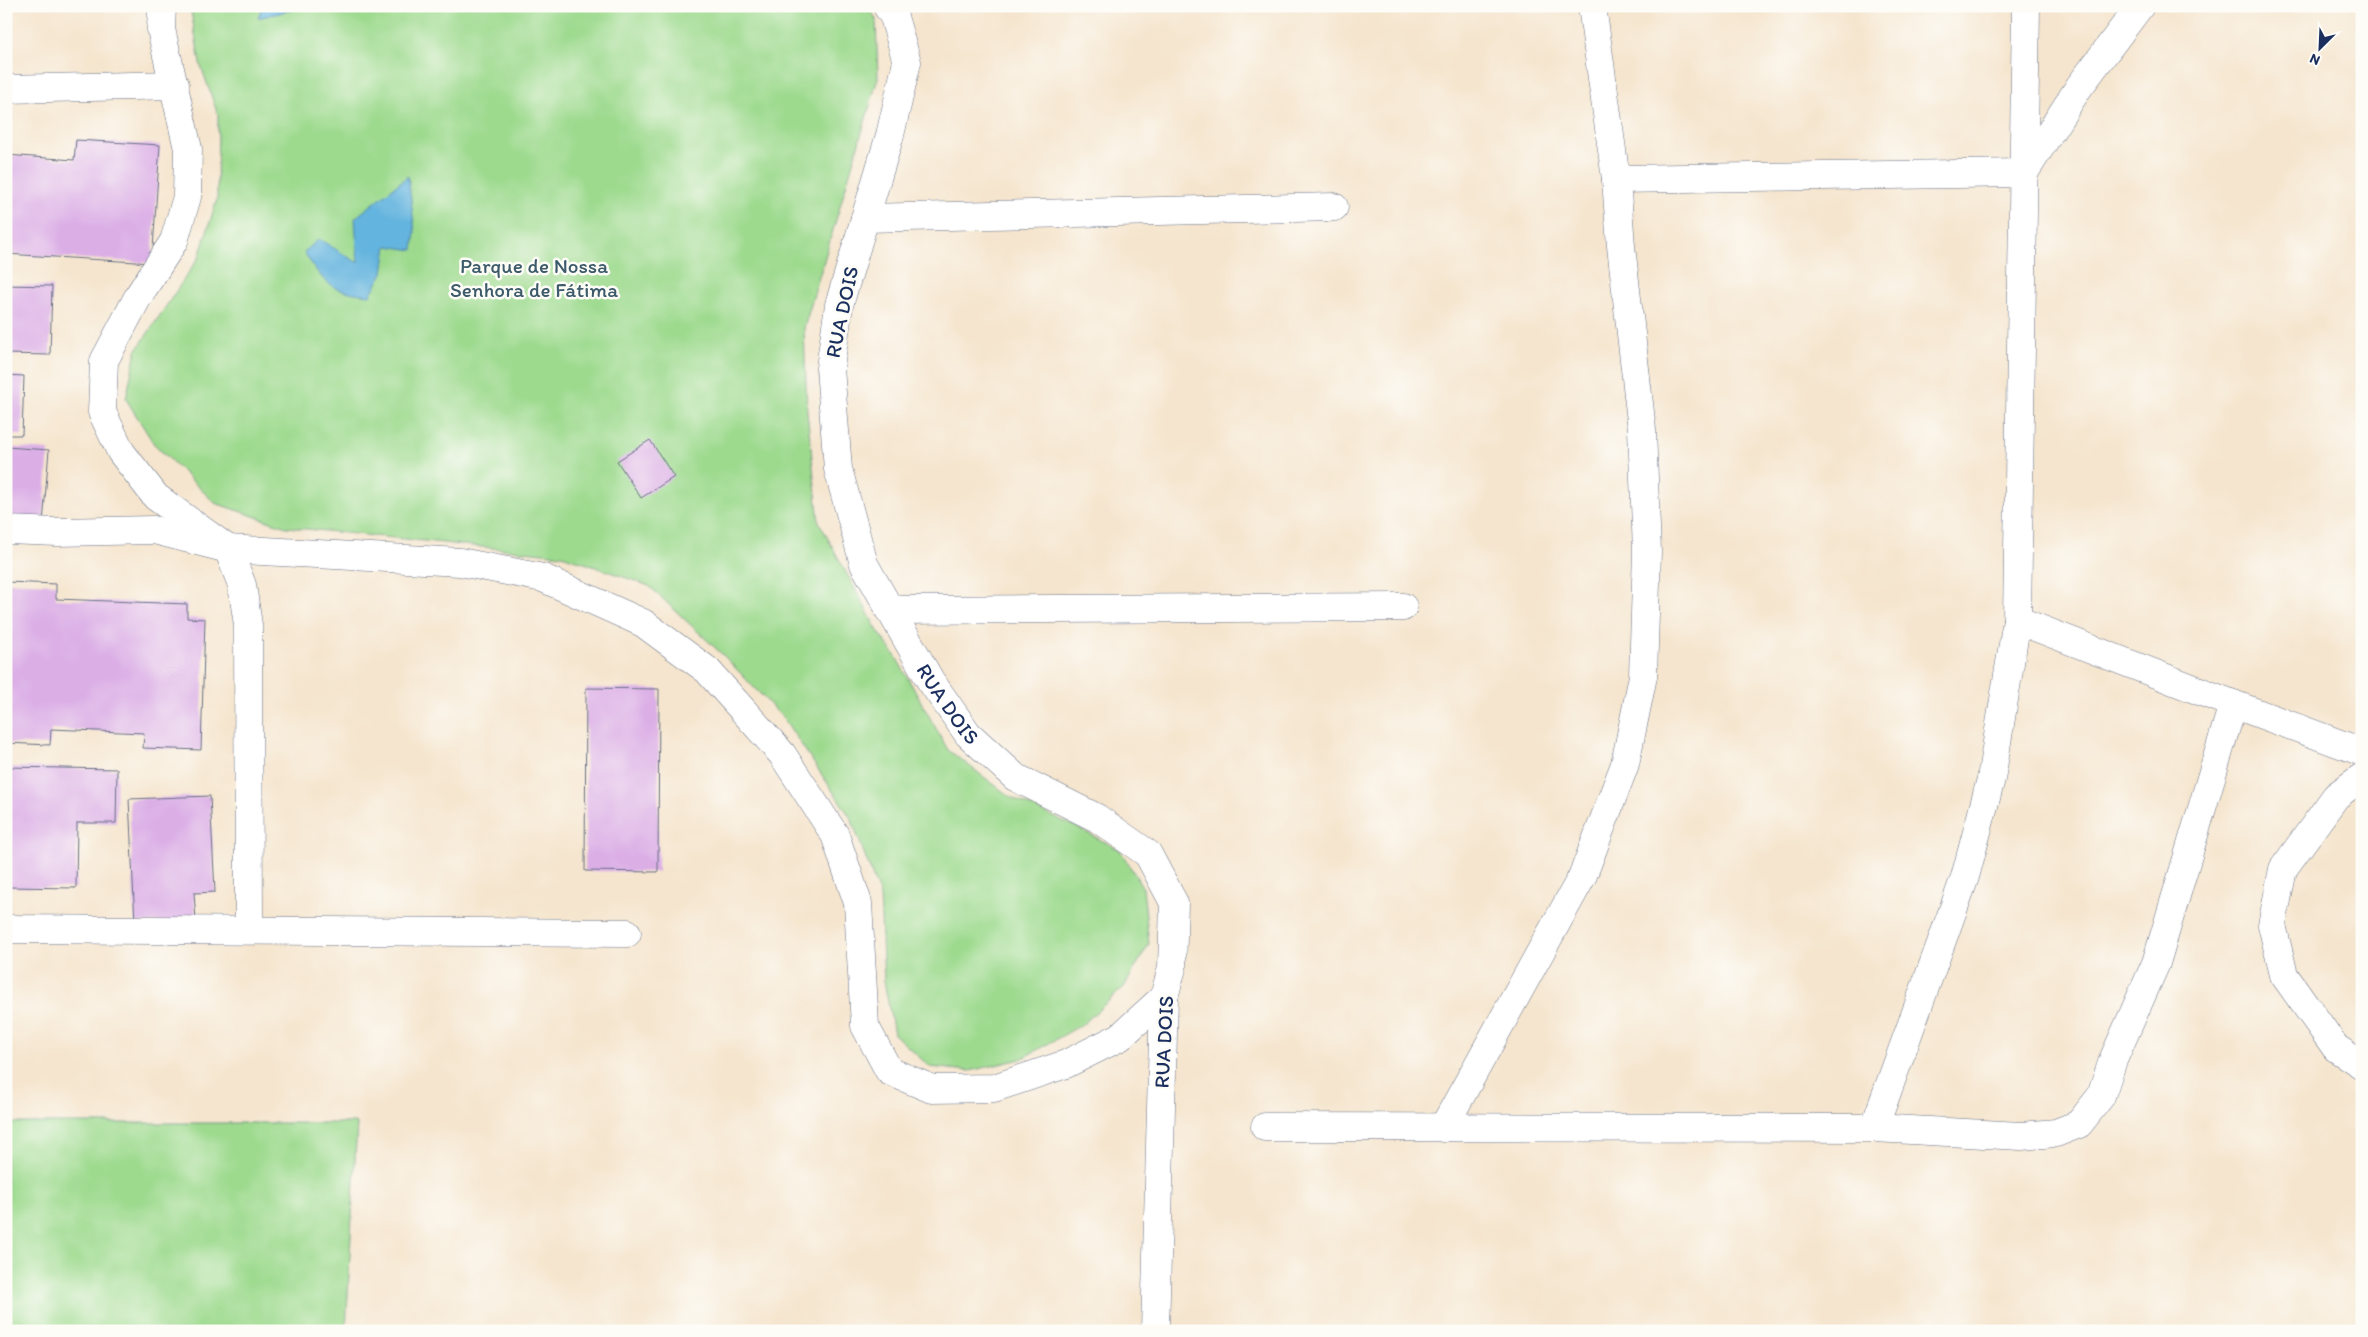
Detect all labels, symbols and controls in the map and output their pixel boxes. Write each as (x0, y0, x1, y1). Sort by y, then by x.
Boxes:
north arrow (2296, 22, 2346, 72)
text: N (2307, 50, 2323, 69)
park label: Parque de Nossa Senhora de Fátima (450, 253, 618, 302)
street label: RUA DOIS (820, 264, 863, 360)
street label: RUA DOIS (911, 659, 984, 750)
street label: RUA DOIS (1149, 995, 1178, 1089)

